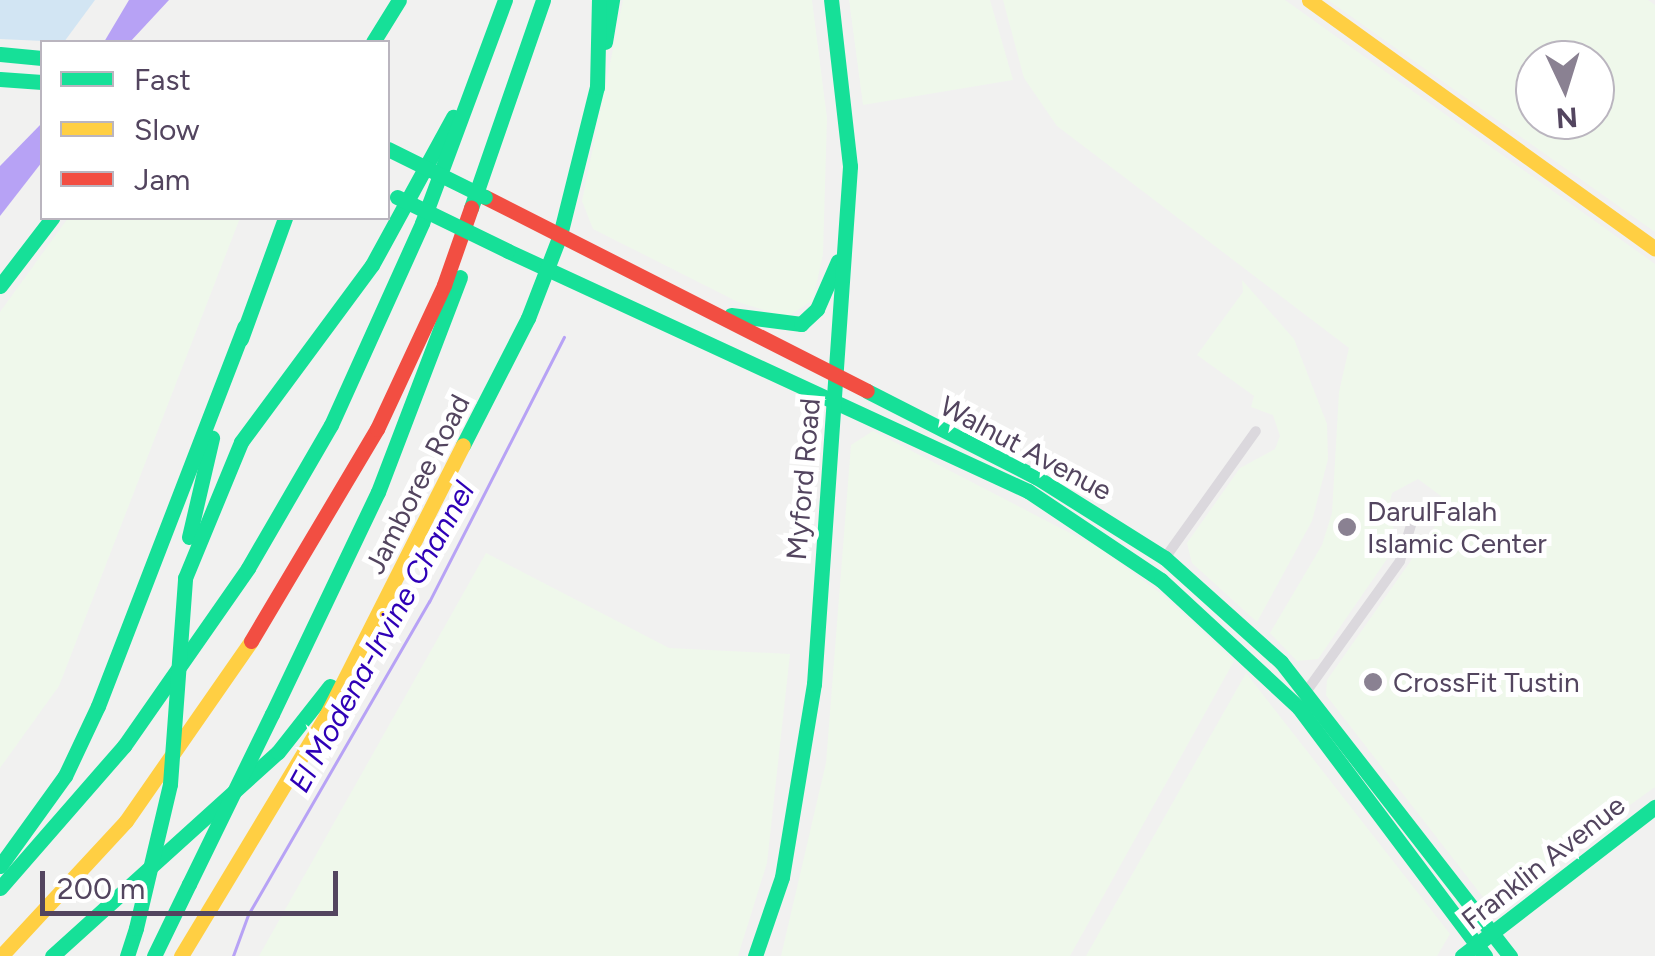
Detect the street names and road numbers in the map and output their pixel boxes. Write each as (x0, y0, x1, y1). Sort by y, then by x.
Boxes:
street label: Jamboree Road (357, 389, 477, 579)
street label: Walnut Avenue (934, 389, 1118, 507)
street label: Myford Road (779, 397, 827, 561)
street label: Franklin Avenue (1455, 788, 1631, 936)

